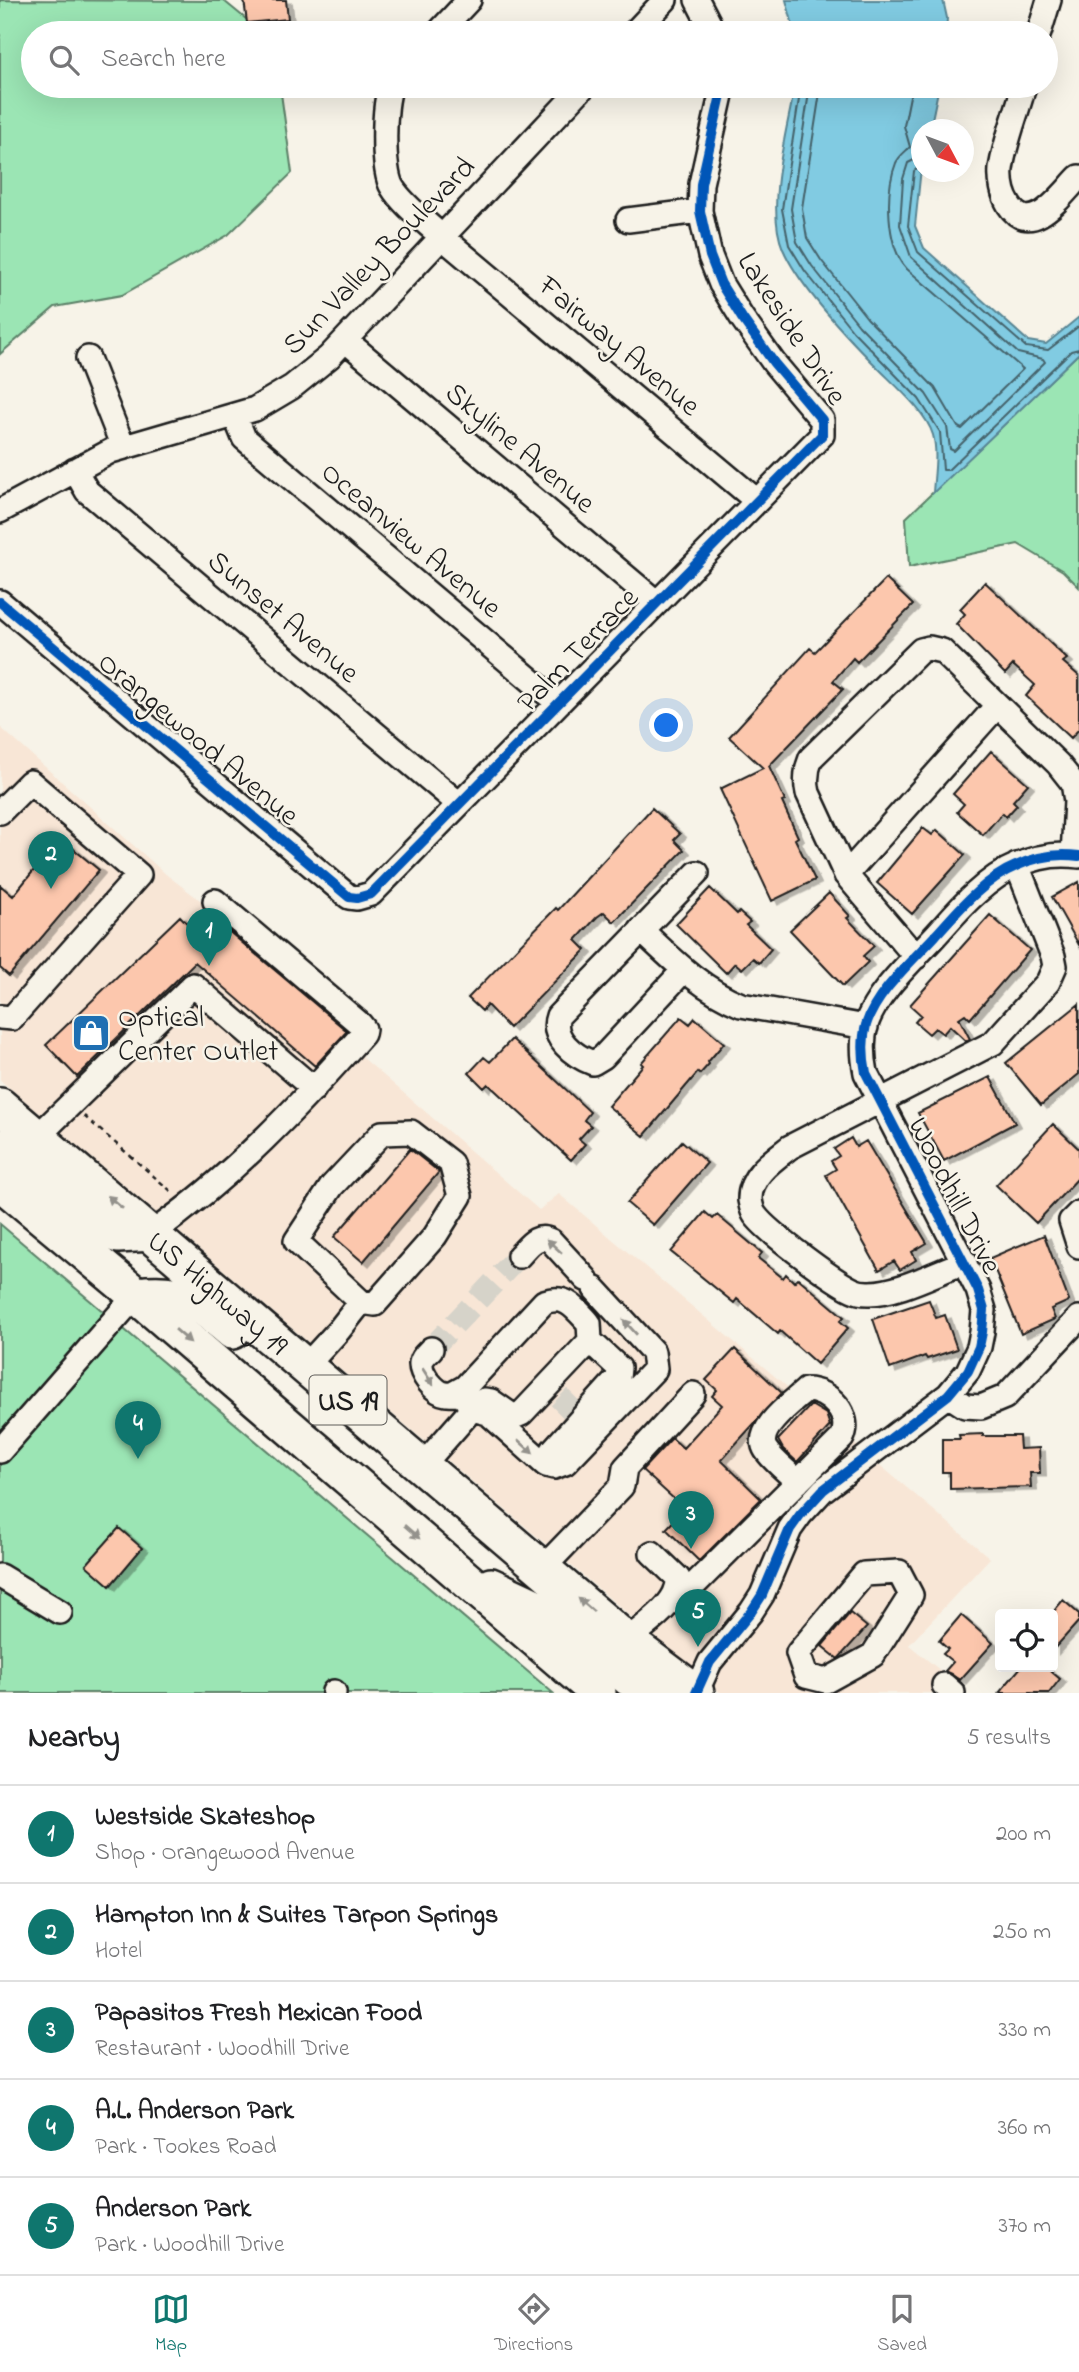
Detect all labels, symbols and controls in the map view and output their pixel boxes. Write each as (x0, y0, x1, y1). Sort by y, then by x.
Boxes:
search box (21, 21, 1058, 98)
icon: search (45, 41, 83, 79)
text: Search here (101, 41, 226, 79)
north arrow (911, 119, 974, 182)
street label: Sun Valley Boulevard (273, 148, 487, 367)
street label: Lakeside Drive (724, 244, 857, 415)
street label: Fairway Avenue (527, 265, 709, 429)
street label: Skyline Avenue (434, 373, 604, 526)
street label: Oceanview Avenue (310, 452, 511, 631)
street label: Sunset Avenue (196, 541, 368, 696)
street label: Palm Terrace (508, 578, 651, 724)
street label: Orangewood Avenue (87, 643, 308, 838)
your location (649, 708, 683, 742)
pin: 2 (28, 831, 74, 889)
pin: 1 (186, 908, 232, 966)
place label: Optical Center Outlet (118, 997, 278, 1075)
shop icon: Optical Center Outlet (70, 1012, 112, 1054)
street label: Woodhill Drive (895, 1110, 1012, 1283)
one-way arrow (106, 1195, 123, 1210)
street label: US Highway 19 (136, 1221, 297, 1368)
one-way arrow (545, 1238, 563, 1254)
one-way arrow (622, 1318, 638, 1336)
one-way arrow (175, 1328, 192, 1343)
one-way arrow (421, 1368, 435, 1386)
road number: US 19 (310, 1376, 386, 1424)
pin: 4 (115, 1401, 161, 1459)
one-way arrow (517, 1439, 534, 1455)
pin: 3 (668, 1491, 714, 1549)
one-way arrow (403, 1524, 420, 1539)
pin: 5 (675, 1589, 721, 1647)
one-way arrow (577, 1598, 594, 1613)
map controls (995, 1609, 1058, 1672)
button: locate (995, 1609, 1058, 1672)
text: Nearby (28, 1717, 120, 1761)
text: 5 results (967, 1722, 1051, 1755)
text: Westside Skateshop (95, 1799, 315, 1837)
text: 1 (47, 1818, 55, 1851)
text: 200 m (996, 1818, 1051, 1851)
text: Shop · Orangewood Avenue (95, 1837, 354, 1870)
text: Hampton Inn & Suites Tarpon Springs (95, 1897, 498, 1935)
text: 2 (45, 1916, 57, 1949)
text: 250 m (993, 1916, 1051, 1949)
text: Hotel (95, 1935, 142, 1968)
text: Papasitos Fresh Mexican Food (95, 1995, 422, 2033)
text: 3 (46, 2014, 56, 2047)
text: 330 m (998, 2014, 1051, 2047)
text: Restaurant · Woodhill Drive (95, 2033, 349, 2066)
text: A.L. Anderson Park (95, 2093, 294, 2131)
text: 4 (46, 2112, 56, 2145)
text: 360 m (998, 2112, 1051, 2145)
text: Park · Tookes Road (95, 2131, 276, 2164)
text: Anderson Park (95, 2191, 251, 2229)
text: 5 (44, 2210, 58, 2243)
text: 370 m (998, 2210, 1051, 2243)
text: Park · Woodhill Drive (95, 2229, 284, 2262)
tab: Map (152, 2290, 190, 2359)
tab: Directions (494, 2290, 573, 2359)
tab: Saved (877, 2290, 927, 2359)

